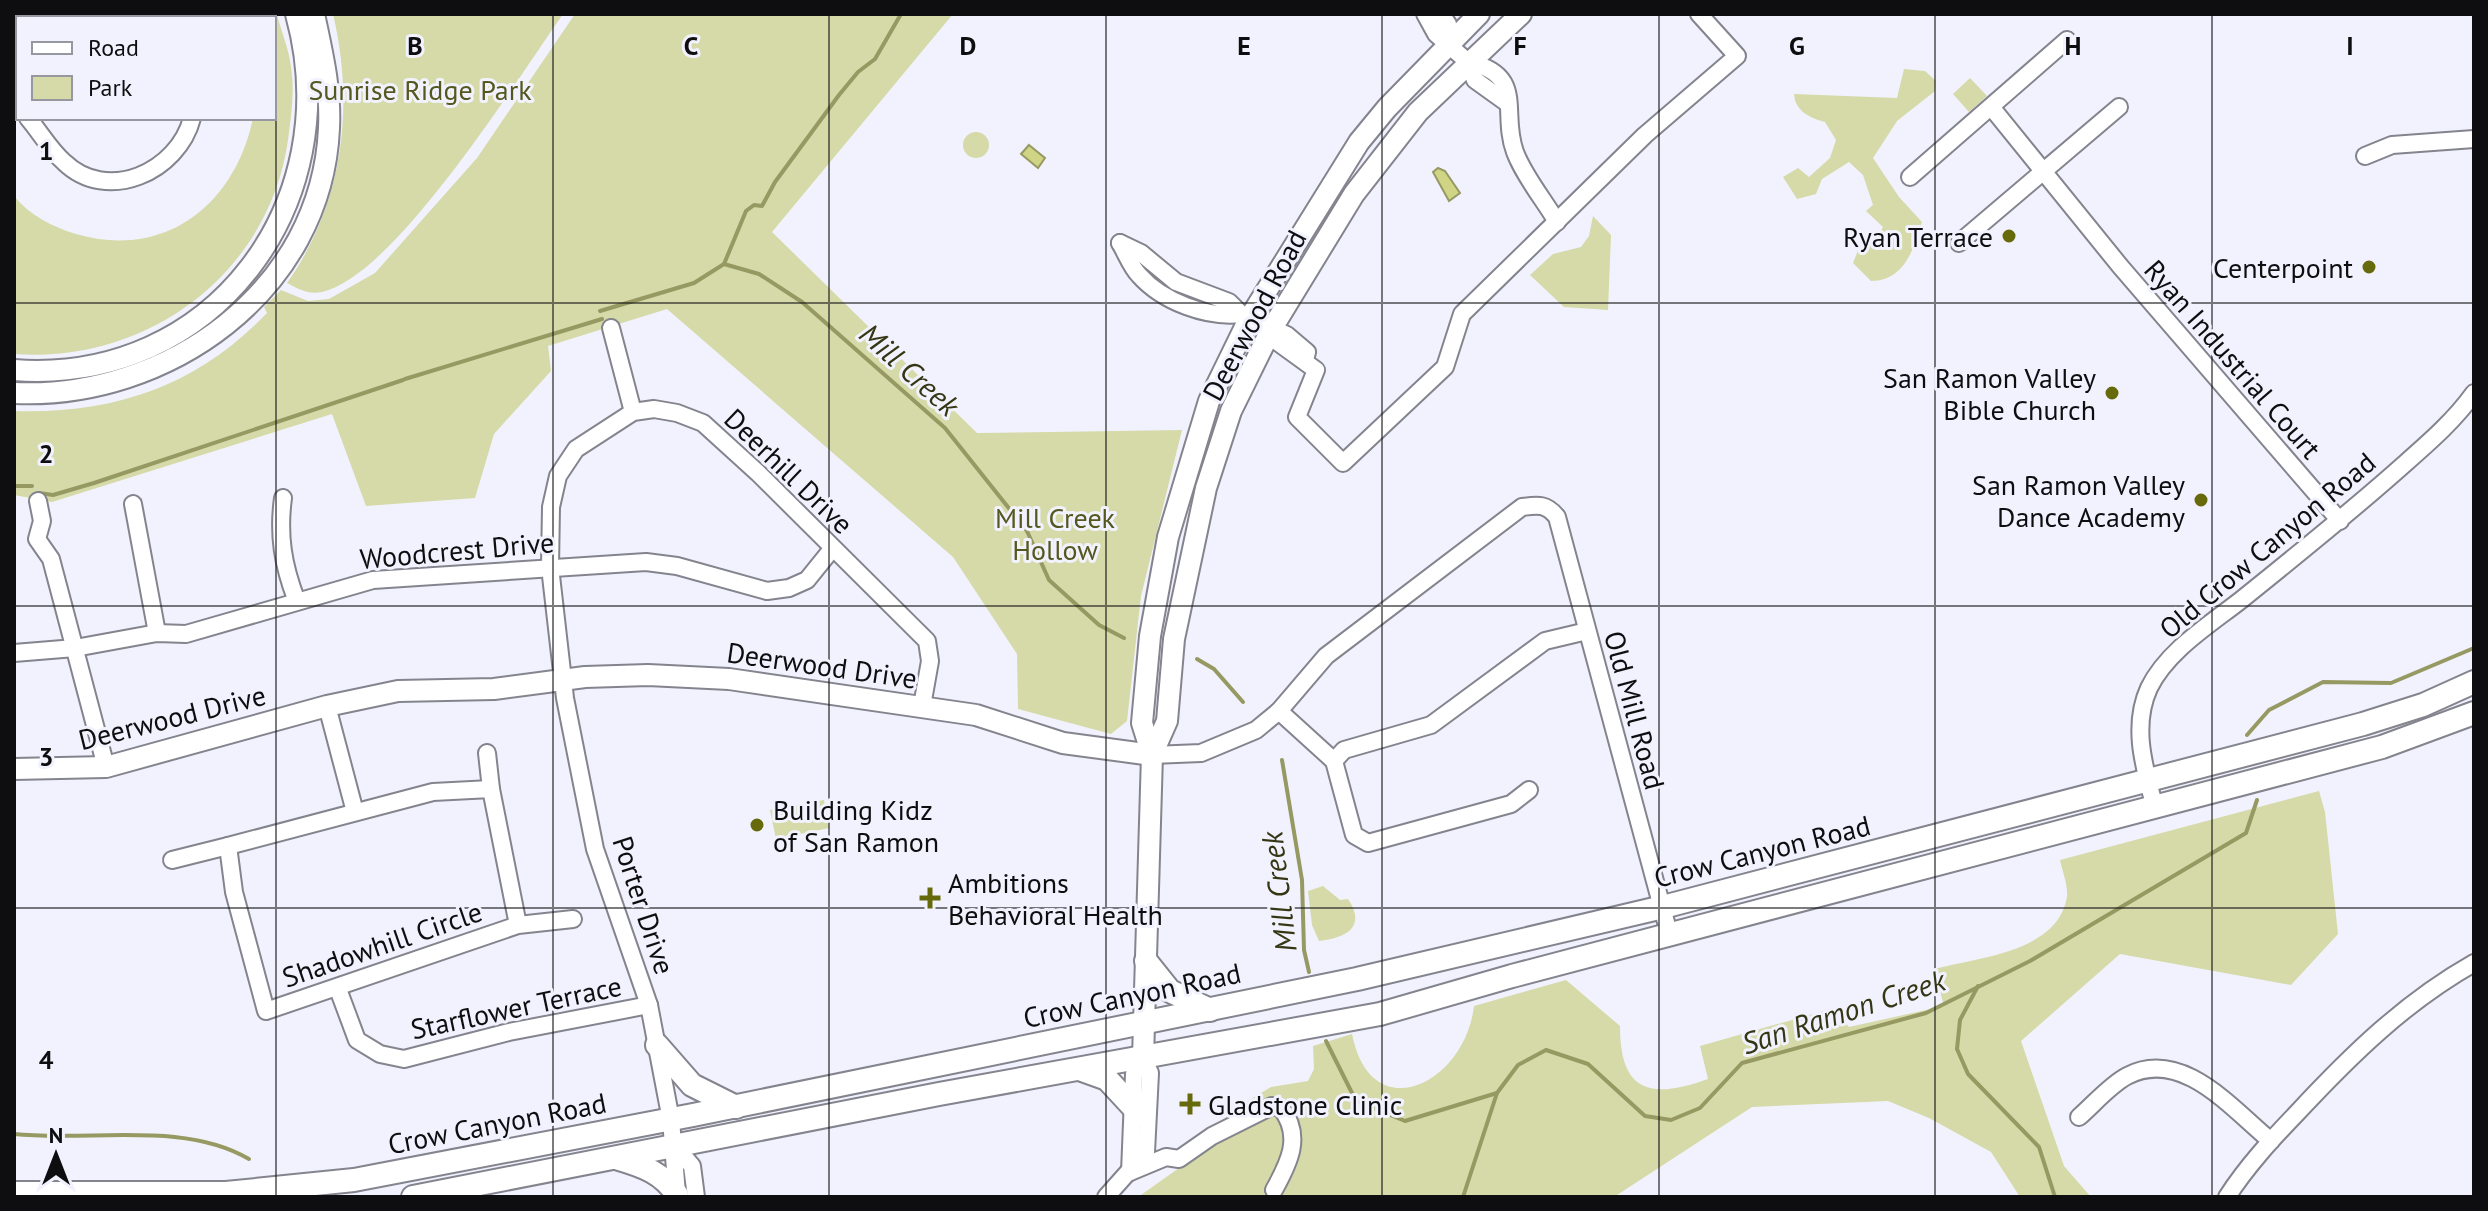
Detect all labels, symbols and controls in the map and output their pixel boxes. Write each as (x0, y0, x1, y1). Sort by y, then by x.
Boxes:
legend (16, 16, 276, 120)
text: B (407, 29, 423, 62)
text: C (684, 29, 698, 62)
text: D (960, 29, 976, 62)
text: E (1237, 29, 1251, 62)
text: F (1513, 29, 1527, 62)
text: G (1789, 29, 1805, 62)
text: H (2065, 29, 2081, 62)
text: I (2346, 29, 2354, 62)
text: Road (88, 32, 139, 63)
park label: Sunrise Ridge Park (308, 71, 532, 108)
text: Park (88, 72, 133, 103)
text: 1 (39, 134, 53, 167)
place label: Ryan Terrace (1843, 218, 1993, 255)
street label: Deerwood Road (1194, 223, 1314, 407)
marker: Ryan Terrace (2000, 227, 2018, 245)
place label: Centerpoint (2213, 249, 2353, 286)
street label: Ryan Industrial Court (2136, 252, 2330, 467)
marker: Centerpoint (2360, 258, 2378, 276)
water label: Mill Creek (852, 314, 969, 425)
place label: San Ramon Valley Bible Church (1883, 359, 2096, 428)
marker: San Ramon Valley Bible Church (2103, 384, 2121, 402)
street label: Deerhill Drive (717, 400, 861, 542)
text: 2 (39, 437, 53, 470)
street label: Old Crow Canyon Road (2151, 444, 2383, 646)
place label: San Ramon Valley Dance Academy (1972, 466, 2185, 535)
marker: San Ramon Valley Dance Academy (2192, 491, 2210, 509)
park label: Mill Creek Hollow (995, 499, 1116, 568)
street label: Woodcrest Drive (358, 523, 556, 577)
street label: Old Mill Road (1596, 627, 1674, 793)
street label: Deerwood Drive (725, 633, 919, 697)
street label: Deerwood Drive (75, 676, 269, 758)
text: 3 (39, 740, 53, 773)
place label: Building Kidz of San Ramon (773, 791, 939, 860)
street label: Crow Canyon Road (1650, 806, 1874, 896)
marker: Building Kidz of San Ramon (748, 816, 766, 834)
water label: Mill Creek (1251, 828, 1305, 954)
street label: Porter Drive (604, 831, 684, 979)
place label: Ambitions Behavioral Health (948, 864, 1163, 933)
marker: Ambitions Behavioral Health (919, 887, 941, 909)
street label: Shadowhill Circle (277, 892, 487, 996)
street label: Crow Canyon Road (1020, 954, 1244, 1036)
water label: San Ramon Creek (1736, 959, 1951, 1062)
street label: Starflower Terrace (407, 967, 625, 1047)
text: 4 (39, 1043, 54, 1076)
street label: Crow Canyon Road (385, 1084, 609, 1162)
place label: Gladstone Clinic (1208, 1086, 1402, 1123)
marker: Gladstone Clinic (1179, 1093, 1201, 1115)
north arrow (16, 1115, 96, 1195)
text: N (49, 1121, 63, 1149)

